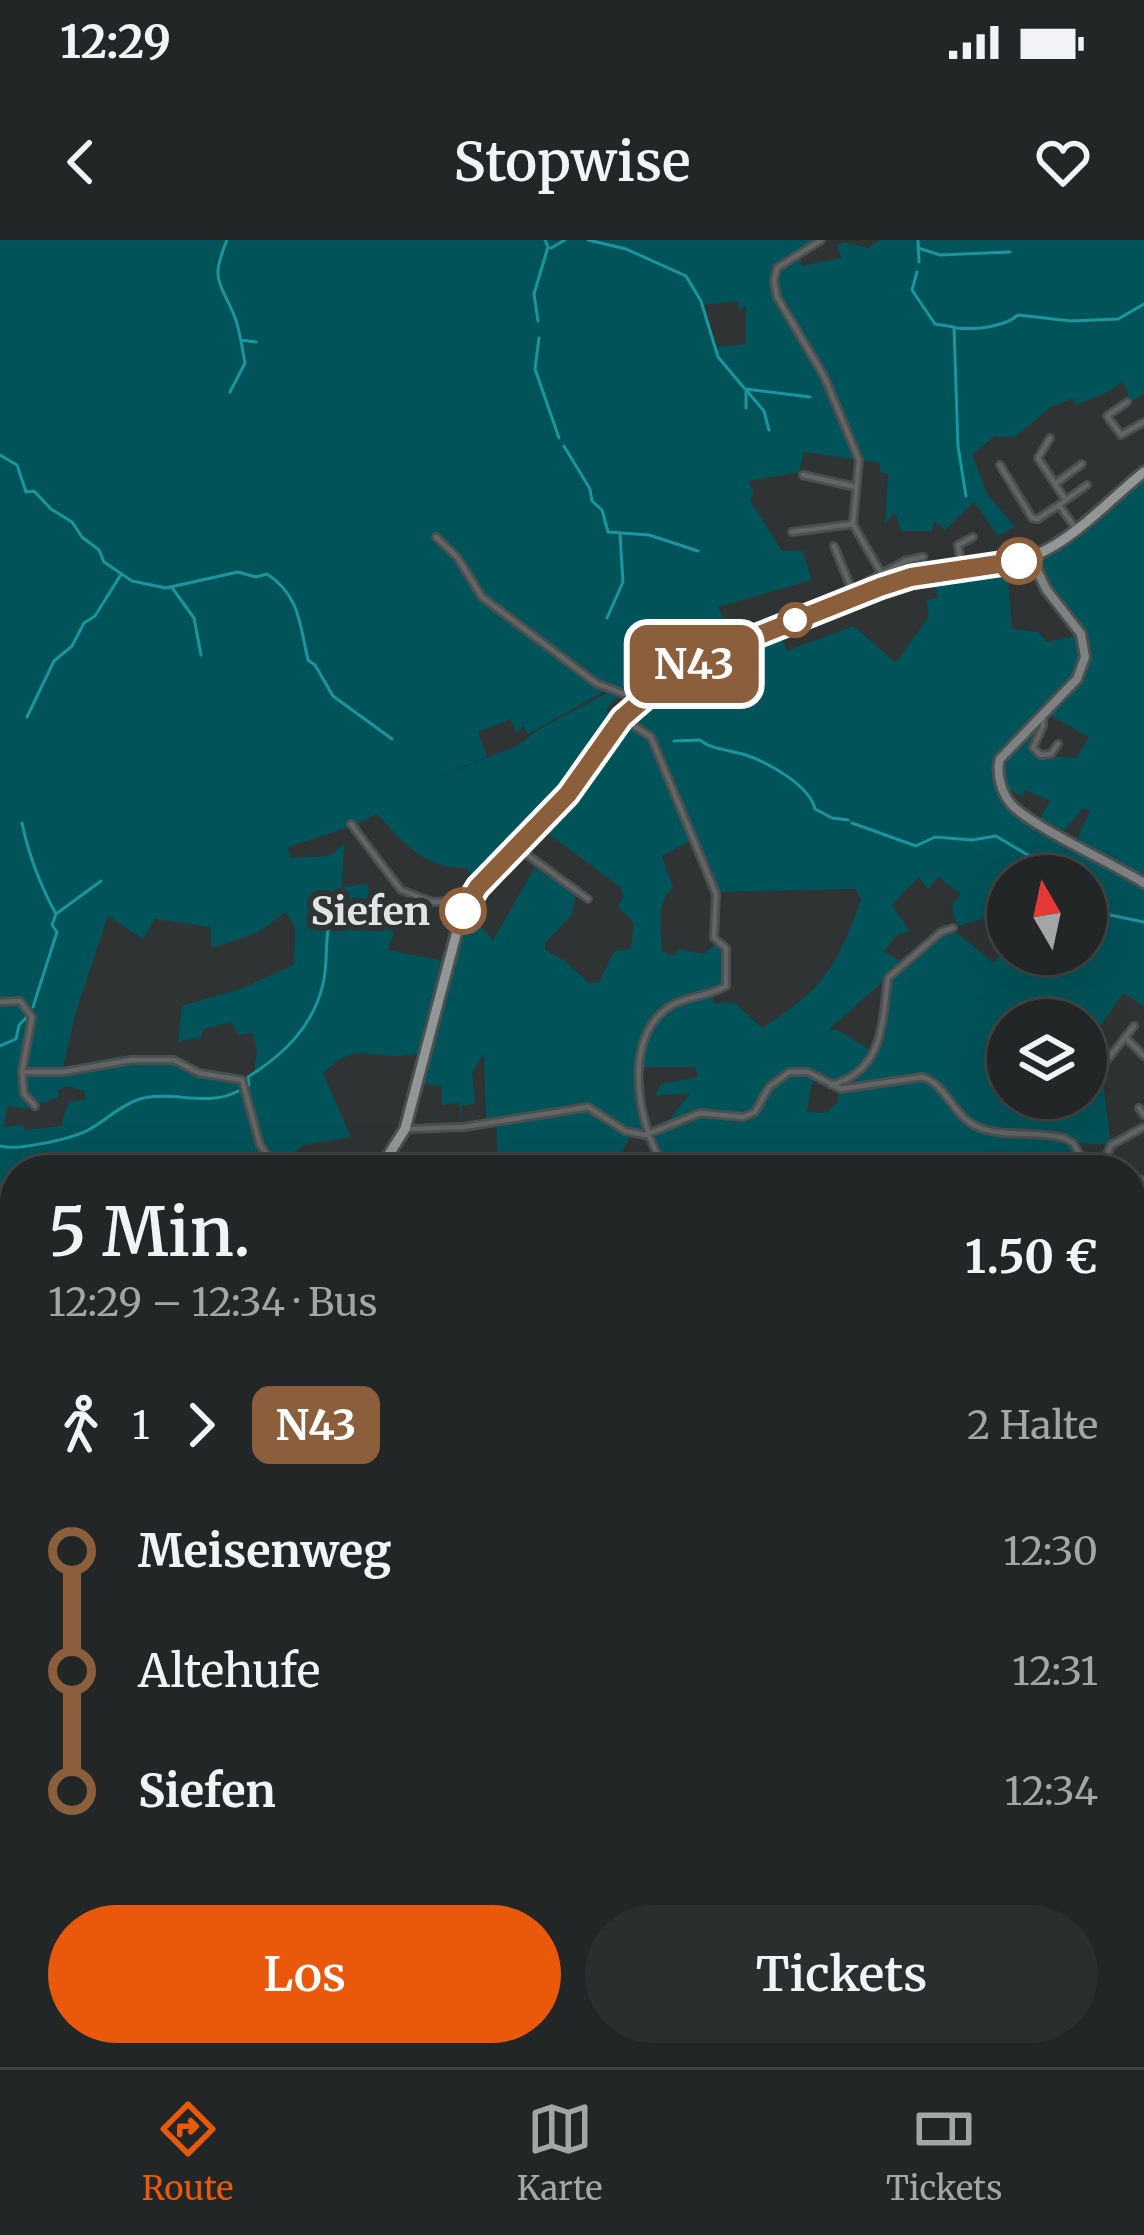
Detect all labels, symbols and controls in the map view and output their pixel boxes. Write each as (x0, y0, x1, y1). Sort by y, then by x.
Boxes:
text: 12:29 (60, 14, 171, 70)
text: Stopwise (453, 128, 691, 196)
icon: back (48, 129, 114, 195)
icon: heart (1030, 129, 1096, 195)
unlabelled marker (997, 539, 1041, 583)
unlabelled marker (779, 604, 811, 636)
line badge: N43 (625, 625, 763, 703)
text: N43 (654, 638, 734, 690)
north arrow (987, 855, 1107, 975)
map controls (987, 855, 1107, 1119)
place label: Siefen (311, 887, 430, 936)
marker: Siefen (441, 889, 485, 933)
button: layers (987, 999, 1107, 1119)
text: 5 Min. (48, 1191, 251, 1274)
text: 1.50 € (965, 1229, 1098, 1285)
text: 12:29 – 12:34 · Bus (48, 1278, 378, 1327)
icon: walk (48, 1392, 114, 1458)
icon: forward (168, 1392, 234, 1458)
text: N43 (276, 1399, 356, 1451)
text: 1 (132, 1401, 150, 1450)
text: 2 Halte (967, 1401, 1098, 1450)
text: Meisenweg (138, 1523, 391, 1579)
text: 12:30 (1003, 1527, 1098, 1576)
text: Altehufe (138, 1643, 320, 1699)
text: 12:31 (1012, 1647, 1098, 1696)
text: Siefen (138, 1763, 276, 1819)
text: 12:34 (1005, 1767, 1098, 1816)
button: Los (48, 1905, 561, 2043)
button: Tickets (585, 1905, 1098, 2043)
tab: Route (142, 2096, 233, 2209)
tab: Karte (517, 2096, 603, 2209)
tab: Tickets (886, 2096, 1002, 2209)

